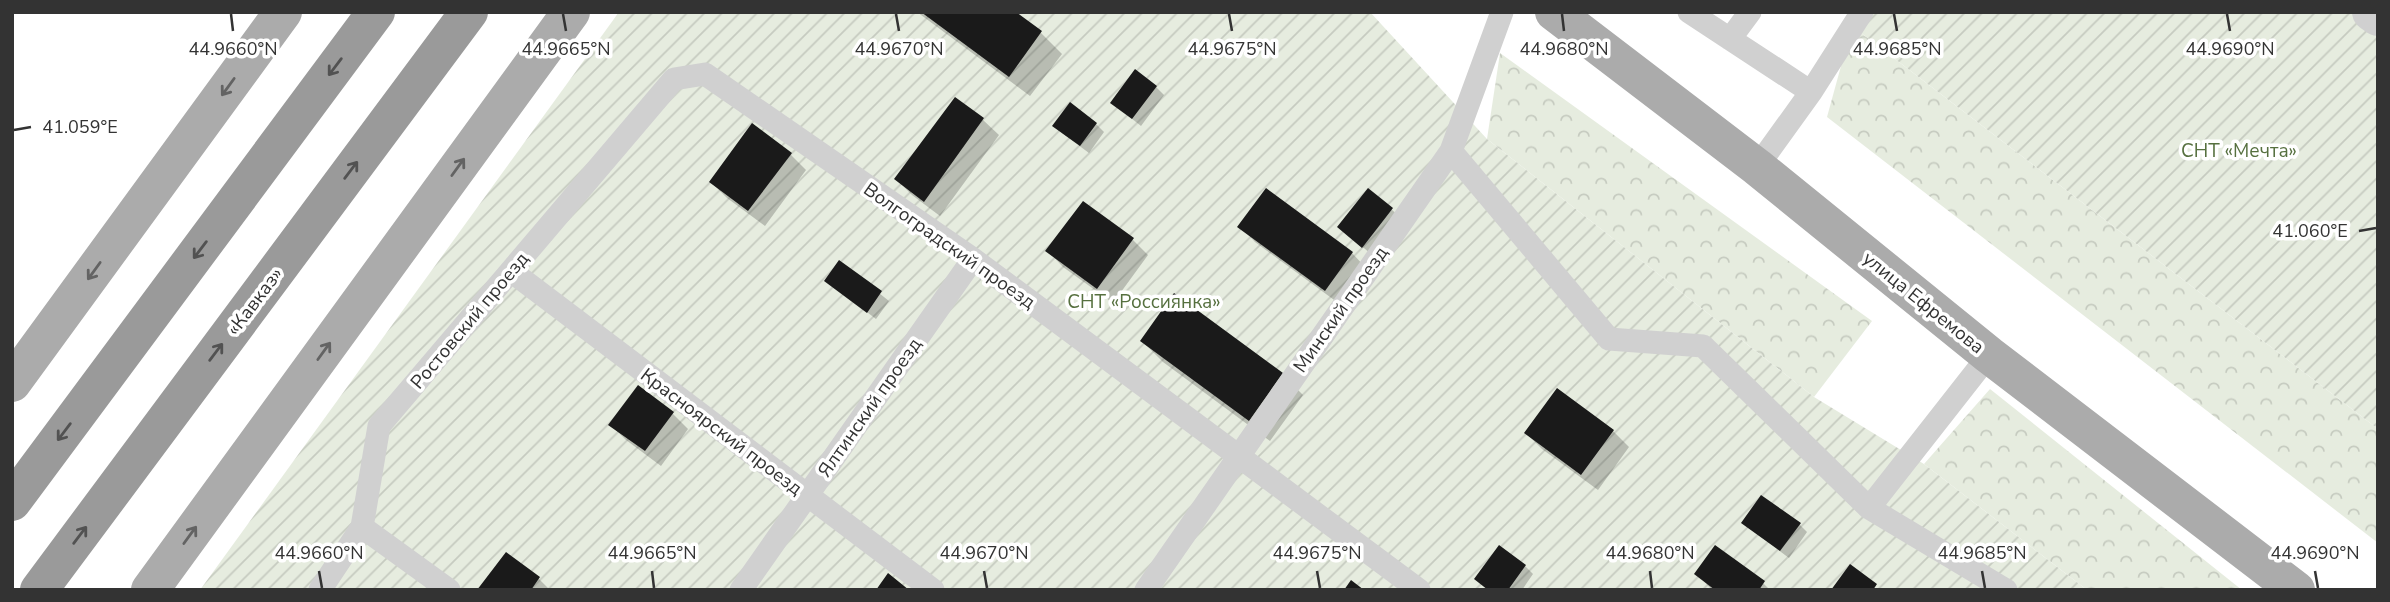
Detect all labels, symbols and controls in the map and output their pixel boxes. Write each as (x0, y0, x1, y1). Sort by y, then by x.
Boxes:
text: 44.9660°N (189, 37, 277, 61)
text: 44.9665°N (522, 37, 610, 61)
text: 44.9670°N (855, 37, 943, 61)
text: 44.9675°N (1188, 37, 1276, 61)
text: 44.9680°N (1520, 37, 1608, 61)
text: 44.9685°N (1853, 37, 1941, 61)
text: 44.9690°N (2186, 37, 2274, 61)
one-way arrow (328, 57, 343, 76)
one-way arrow (221, 77, 236, 96)
text: 41.059°E (42, 115, 118, 139)
park label: СНТ «Мечта» (2181, 138, 2297, 164)
one-way arrow (451, 158, 466, 177)
one-way arrow (344, 161, 359, 179)
street label: Волгоградский проезд (858, 176, 1041, 315)
text: 41.060°E (2272, 219, 2348, 243)
one-way arrow (192, 240, 207, 258)
street label: Минский проезд (1287, 241, 1394, 378)
street label: улица Ефремова (1857, 246, 1990, 360)
street label: Ростовский проезд (405, 247, 535, 395)
one-way arrow (87, 261, 101, 280)
street label: «Кавказ» (221, 262, 289, 341)
park label: СНТ «Россиянка» (1067, 289, 1221, 315)
street label: Ялтинский проезд (812, 333, 928, 482)
one-way arrow (317, 342, 331, 361)
one-way arrow (208, 343, 223, 362)
street label: Красноярский проезд (635, 362, 808, 501)
one-way arrow (57, 422, 71, 441)
one-way arrow (73, 526, 87, 545)
one-way arrow (183, 526, 197, 545)
text: 44.9660°N (275, 541, 363, 565)
text: 44.9665°N (608, 541, 696, 565)
text: 44.9670°N (940, 541, 1028, 565)
text: 44.9675°N (1273, 541, 1361, 565)
text: 44.9680°N (1606, 541, 1694, 565)
text: 44.9685°N (1938, 541, 2026, 565)
text: 44.9690°N (2271, 541, 2359, 565)

